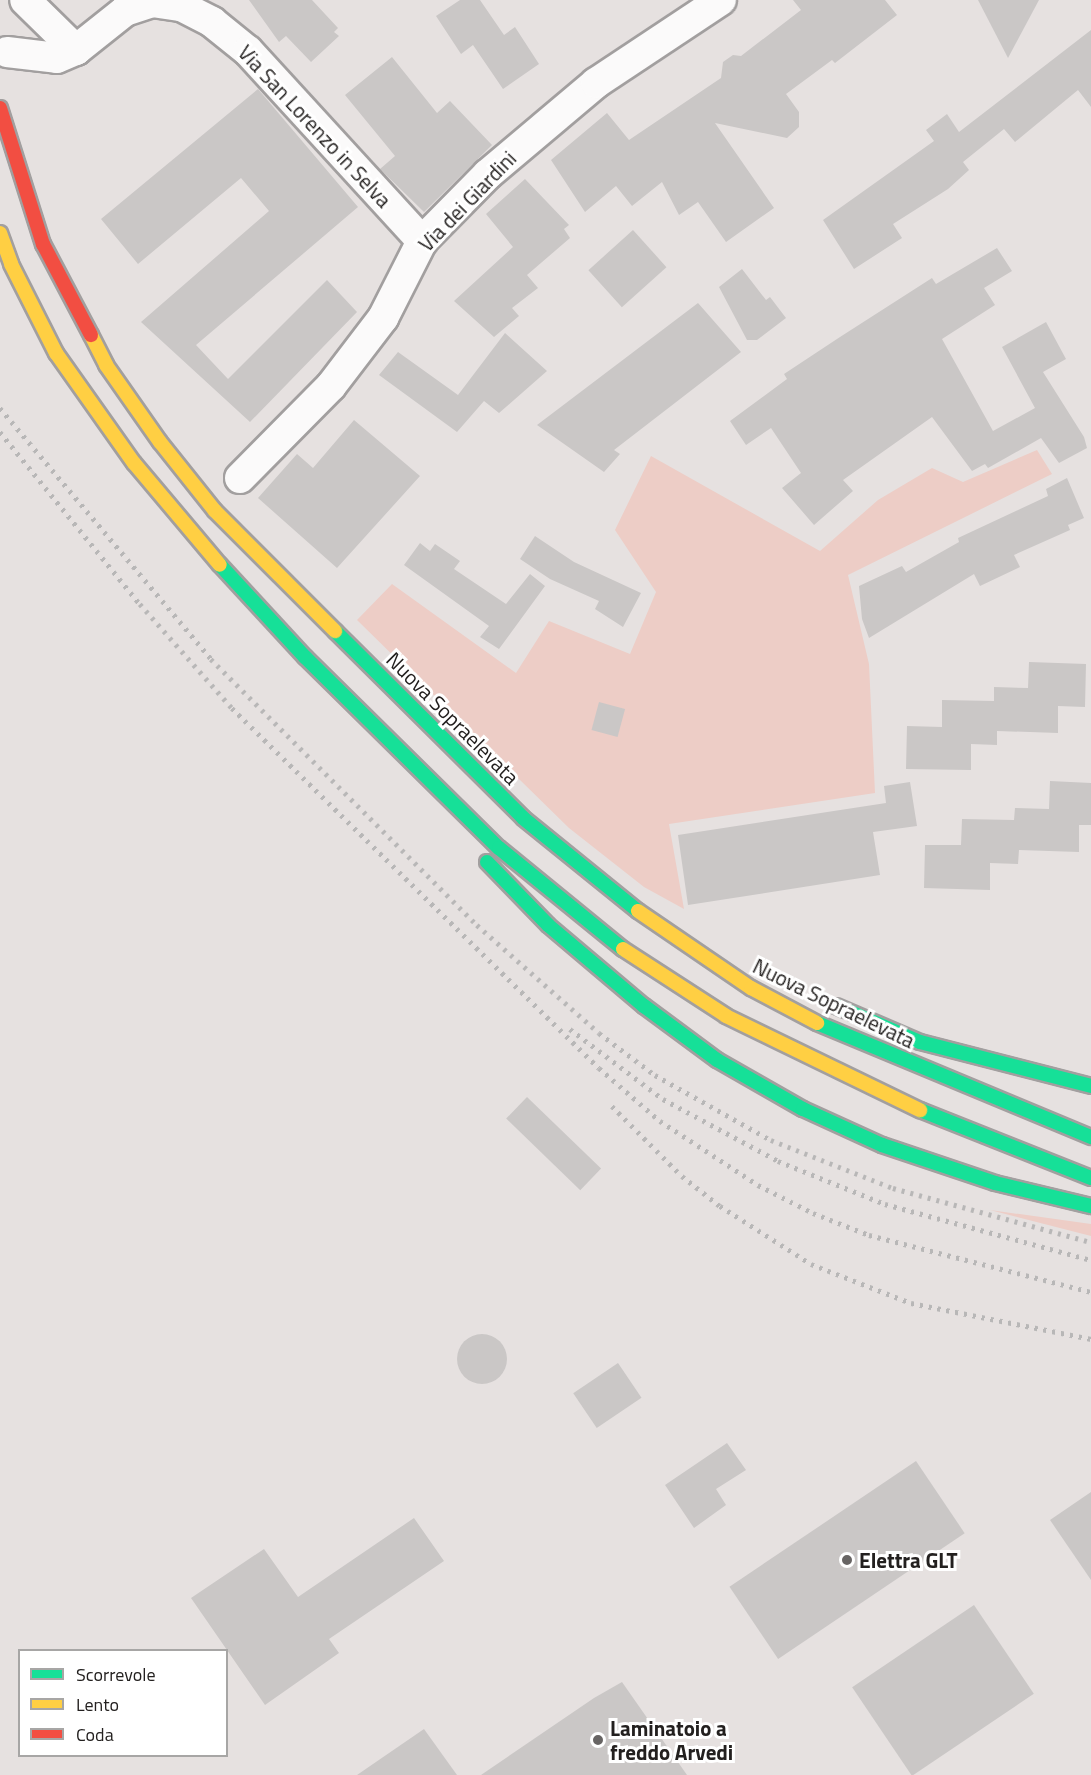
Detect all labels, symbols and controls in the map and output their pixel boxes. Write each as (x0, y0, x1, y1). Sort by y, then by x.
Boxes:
street label: Via San Lorenzo in Selva (233, 40, 397, 212)
street label: Via dei Giardini (413, 146, 521, 256)
street label: Nuova Sopraelevata (382, 647, 524, 789)
street label: Nuova Sopraelevata (749, 953, 919, 1053)
place label: Elettra GLT (859, 1547, 958, 1573)
marker: Elettra GLT (840, 1553, 854, 1567)
legend (18, 1649, 228, 1757)
text: Scorrevole (76, 1661, 155, 1688)
text: Lento (76, 1691, 119, 1718)
place label: Laminatoio a freddo Arvedi (610, 1715, 733, 1765)
text: Coda (76, 1721, 114, 1748)
marker: Laminatoio a freddo Arvedi (591, 1733, 605, 1747)

